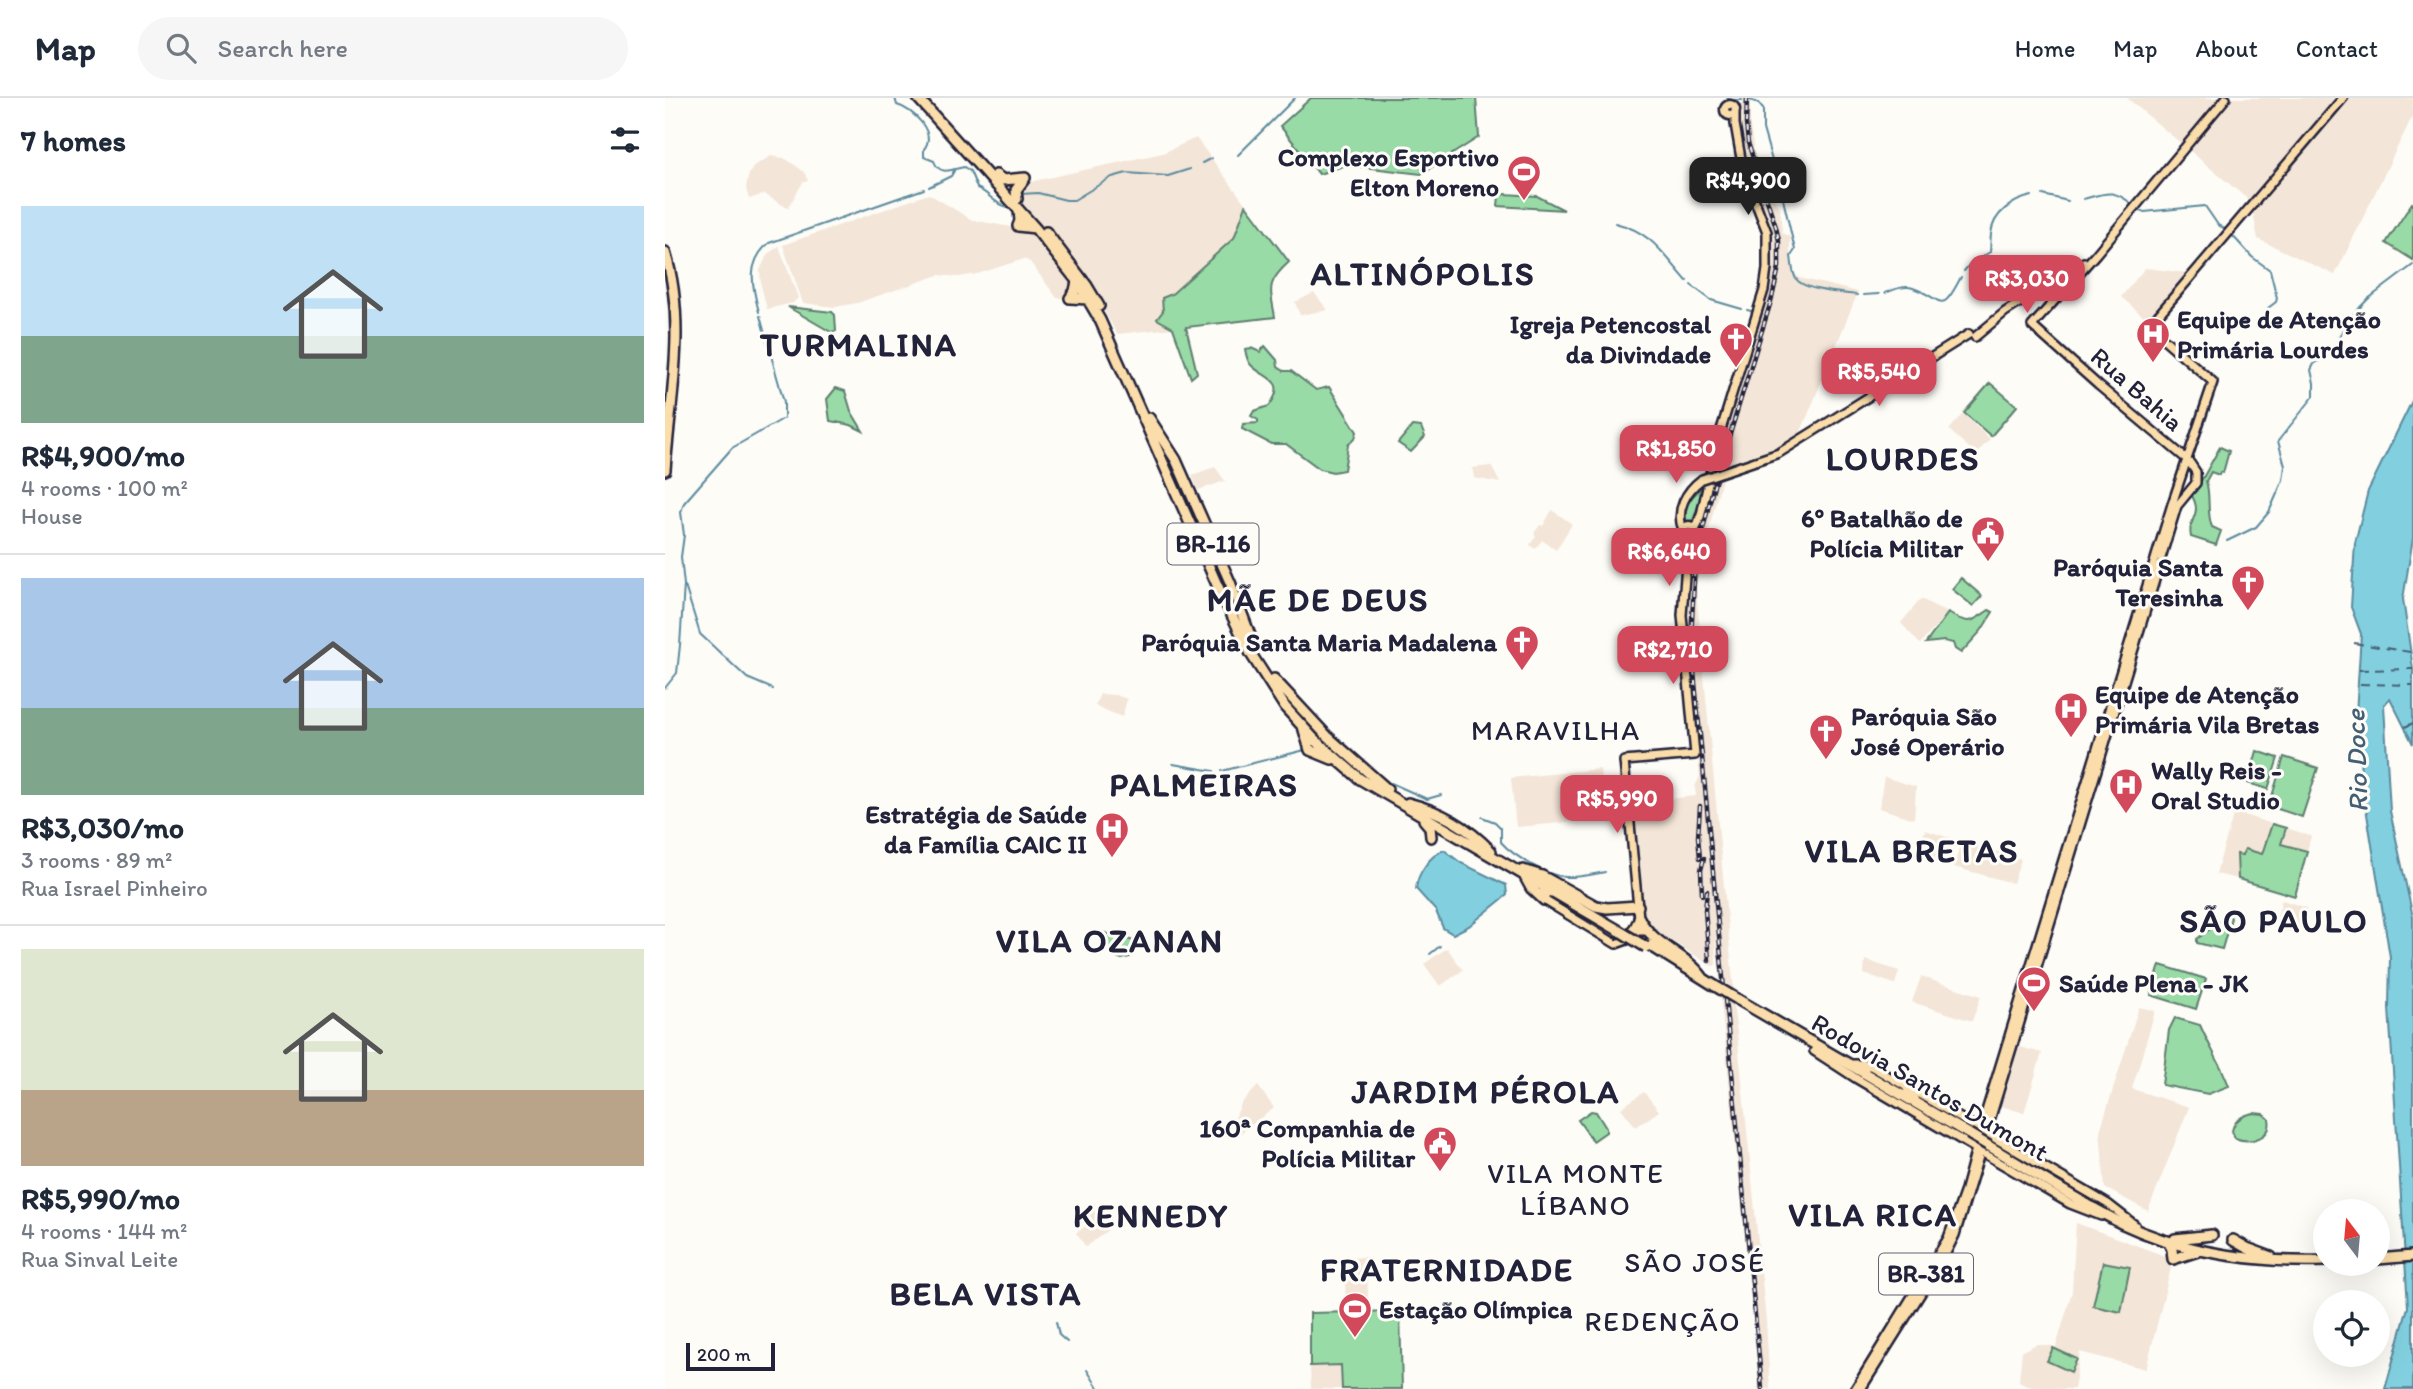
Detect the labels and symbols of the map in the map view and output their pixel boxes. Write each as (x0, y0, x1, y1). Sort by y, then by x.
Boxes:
place label: Complexo Esportivo Elton Moreno (1278, 141, 1499, 203)
sports icon: Complexo Esportivo Elton Moreno (1505, 153, 1543, 202)
pin: R$4,900 (1683, 158, 1813, 217)
district label: ALTINÓPOLIS (1309, 254, 1536, 293)
pin: R$3,030 (1962, 256, 2092, 315)
place label: Equipe de Atenção Primária Lourdes (2177, 303, 2381, 365)
place label: Igreja Petencostal da Divindade (1510, 308, 1712, 370)
hospital icon: Equipe de Atenção Primária Lourdes (2134, 315, 2172, 364)
church icon: Igreja Petencostal da Divindade (1717, 320, 1755, 369)
district label: TURMALINA (759, 325, 958, 364)
street label: Rua Bahia (2084, 340, 2190, 438)
pin: R$5,540 (1814, 348, 1944, 408)
pin: R$1,850 (1611, 426, 1741, 485)
district label: LOURDES (1826, 439, 1980, 478)
place label: 6º Batalhão de Polícia Militar (1801, 502, 1964, 564)
public building icon: 6º Batalhão de Polícia Militar (1969, 514, 2007, 563)
road number: BR-116 (1168, 524, 1259, 564)
pin: R$6,640 (1604, 528, 1734, 588)
place label: Paróquia Santa Teresinha (2053, 551, 2223, 613)
church icon: Paróquia Santa Teresinha (2229, 563, 2267, 612)
district label: MÃE DE DEUS (1207, 580, 1429, 619)
church icon: Paróquia Santa Maria Madalena (1503, 623, 1541, 672)
place label: Paróquia Santa Maria Madalena (1141, 626, 1497, 658)
pin: R$2,710 (1608, 626, 1738, 686)
place label: Equipe de Atenção Primária Vila Bretas (2095, 678, 2319, 740)
hospital icon: Equipe de Atenção Primária Vila Bretas (2052, 690, 2090, 739)
place label: Paróquia São José Operário (1850, 700, 2004, 762)
water label: Rio Doce (2337, 707, 2375, 813)
church icon: Paróquia São José Operário (1807, 712, 1845, 761)
district label: MARAVILHA (1471, 713, 1641, 747)
place label: Wally Reis - Oral Studio (2151, 754, 2282, 816)
district label: PALMEIRAS (1109, 765, 1299, 804)
hospital icon: Wally Reis - Oral Studio (2107, 766, 2145, 815)
pin: R$5,990 (1552, 776, 1682, 835)
place label: Estratégia de Saúde da Família CAIC II (865, 798, 1087, 860)
hospital icon: Estratégia de Saúde da Família CAIC II (1093, 810, 1131, 859)
district label: VILA BRETAS (1805, 831, 2019, 870)
district label: SÃO PAULO (2179, 901, 2369, 940)
district label: VILA OZANAN (996, 921, 1224, 960)
sports icon: Saúde Plena - JK (2015, 964, 2053, 1013)
place label: Saúde Plena - JK (2059, 967, 2249, 999)
street label: Rodovia Santos Dumont (1806, 1006, 2054, 1168)
district label: JARDIM PÉROLA (1351, 1072, 1620, 1111)
place label: 160ª Companhia de Polícia Militar (1199, 1112, 1416, 1174)
public building icon: 160ª Companhia de Polícia Militar (1421, 1124, 1459, 1173)
district label: VILA MONTE LÍBANO (1487, 1156, 1665, 1222)
district label: VILA RICA (1788, 1195, 1958, 1234)
district label: KENNEDY (1073, 1196, 1229, 1235)
north arrow (2313, 1199, 2391, 1276)
district label: SÃO JOSÉ (1624, 1245, 1766, 1279)
district label: FRATERNIDADE (1320, 1250, 1574, 1289)
road number: BR-381 (1879, 1254, 1973, 1294)
district label: BELA VISTA (890, 1274, 1082, 1313)
sports icon: Estação Olímpica (1336, 1290, 1374, 1339)
place label: Estação Olímpica (1379, 1293, 1572, 1325)
district label: REDENÇÃO (1584, 1304, 1742, 1338)
scale bar (686, 1340, 775, 1372)

